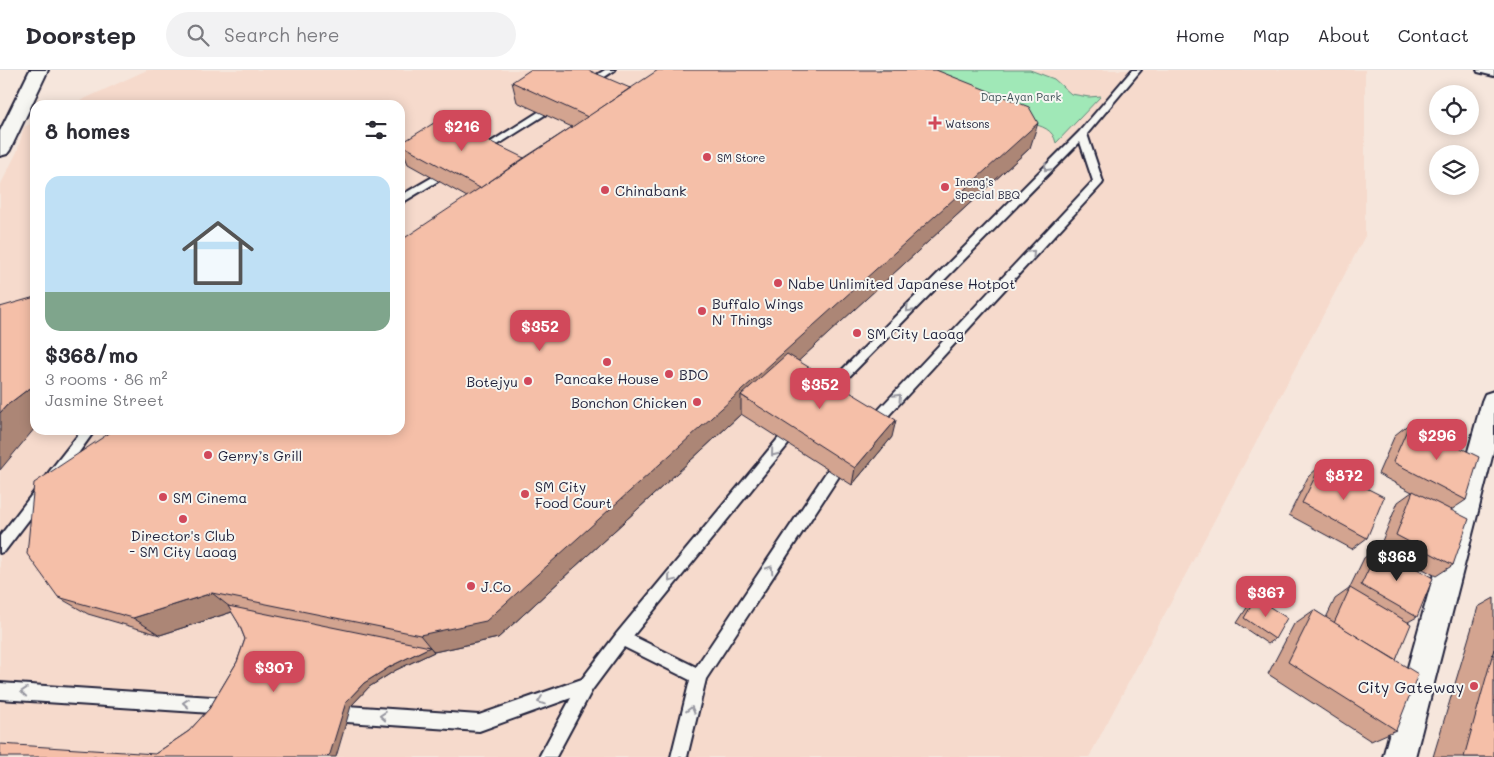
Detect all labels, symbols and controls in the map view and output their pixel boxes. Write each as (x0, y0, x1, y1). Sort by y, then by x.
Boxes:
search box (166, 12, 516, 57)
text: Doorstep (25, 19, 136, 50)
icon: search (184, 21, 212, 49)
text: Search here (224, 22, 340, 47)
text: Home (1176, 23, 1225, 47)
text: Map (1253, 23, 1289, 47)
text: About (1317, 23, 1370, 47)
text: Contact (1398, 23, 1469, 47)
map controls (1429, 85, 1479, 195)
button: locate (1429, 85, 1479, 135)
park label: Dap-Ayan Park (981, 89, 1061, 104)
pin: $216 (432, 109, 492, 152)
text: $216 (444, 115, 480, 136)
icon: filters (362, 116, 390, 144)
place label: Watsons (945, 116, 990, 131)
text: 8 homes (45, 117, 130, 144)
marker: Watsons (929, 117, 941, 129)
button: layers (1429, 145, 1479, 195)
place label: SM Store (717, 150, 766, 165)
marker: SM Store (701, 151, 713, 163)
one-way arrow (1044, 163, 1053, 172)
place label: Ineng’s Special BBQ (955, 174, 1020, 202)
place label: Chinabank (615, 181, 686, 200)
marker: Ineng’s Special BBQ (939, 181, 951, 193)
marker: Chinabank (599, 184, 611, 196)
icon: home (173, 208, 263, 298)
one-way arrow (1026, 249, 1035, 258)
place label: Nabe Unlimited Japanese Hotpot (788, 274, 1015, 293)
marker: Nabe Unlimited Japanese Hotpot (772, 277, 784, 289)
place label: Buffalo Wings N' Things (712, 294, 804, 329)
one-way arrow (906, 303, 915, 312)
marker: Buffalo Wings N' Things (696, 305, 708, 317)
pin: $352 (510, 310, 570, 352)
text: $352 (521, 315, 559, 336)
place label: SM City Laoag (867, 324, 964, 343)
marker: SM City Laoag (851, 327, 863, 339)
text: $368/mo (45, 341, 138, 368)
marker: Pancake House (601, 356, 613, 368)
place label: BDO (679, 365, 708, 384)
text: 3 rooms · 86 m² (45, 368, 168, 389)
marker: BDO (663, 368, 675, 380)
pin: $352 (790, 368, 850, 410)
place label: Pancake House (555, 369, 659, 388)
place label: Botejyu (467, 372, 518, 391)
text: $352 (801, 373, 839, 394)
marker: Botejyu (522, 375, 534, 387)
text: Jasmine Street (45, 389, 164, 410)
place label: Bonchon Chicken (571, 393, 687, 412)
one-way arrow (892, 394, 901, 403)
marker: Bonchon Chicken (691, 396, 703, 408)
pin: $296 (1407, 418, 1467, 461)
text: $296 (1418, 424, 1456, 445)
place label: Gerry’s Grill (218, 446, 302, 465)
one-way arrow (771, 447, 779, 456)
marker: Gerry’s Grill (202, 449, 214, 461)
pin: $872 (1314, 458, 1374, 501)
text: $872 (1325, 464, 1363, 485)
place label: SM City Food Court (535, 477, 612, 512)
place label: SM Cinema (173, 488, 247, 507)
marker: SM City Food Court (519, 488, 531, 500)
marker: SM Cinema (157, 491, 169, 503)
marker: Director's Club - SM City Laoag (177, 513, 189, 525)
place label: Director's Club - SM City Laoag (129, 526, 237, 561)
pin: $368 (1367, 540, 1427, 582)
text: $368 (1377, 545, 1417, 566)
one-way arrow (764, 566, 773, 575)
one-way arrow (667, 573, 676, 582)
pin: $367 (1236, 576, 1296, 618)
place label: J.Co (481, 577, 511, 596)
marker: J.Co (465, 580, 477, 592)
text: $367 (1247, 581, 1285, 602)
pin: $307 (244, 650, 304, 693)
text: $307 (255, 656, 293, 677)
place label: City Gateway (1358, 676, 1464, 697)
marker: City Gateway (1468, 680, 1480, 692)
one-way arrow (19, 687, 27, 698)
one-way arrow (538, 695, 546, 705)
one-way arrow (181, 698, 189, 709)
one-way arrow (685, 705, 696, 714)
one-way arrow (378, 711, 386, 722)

